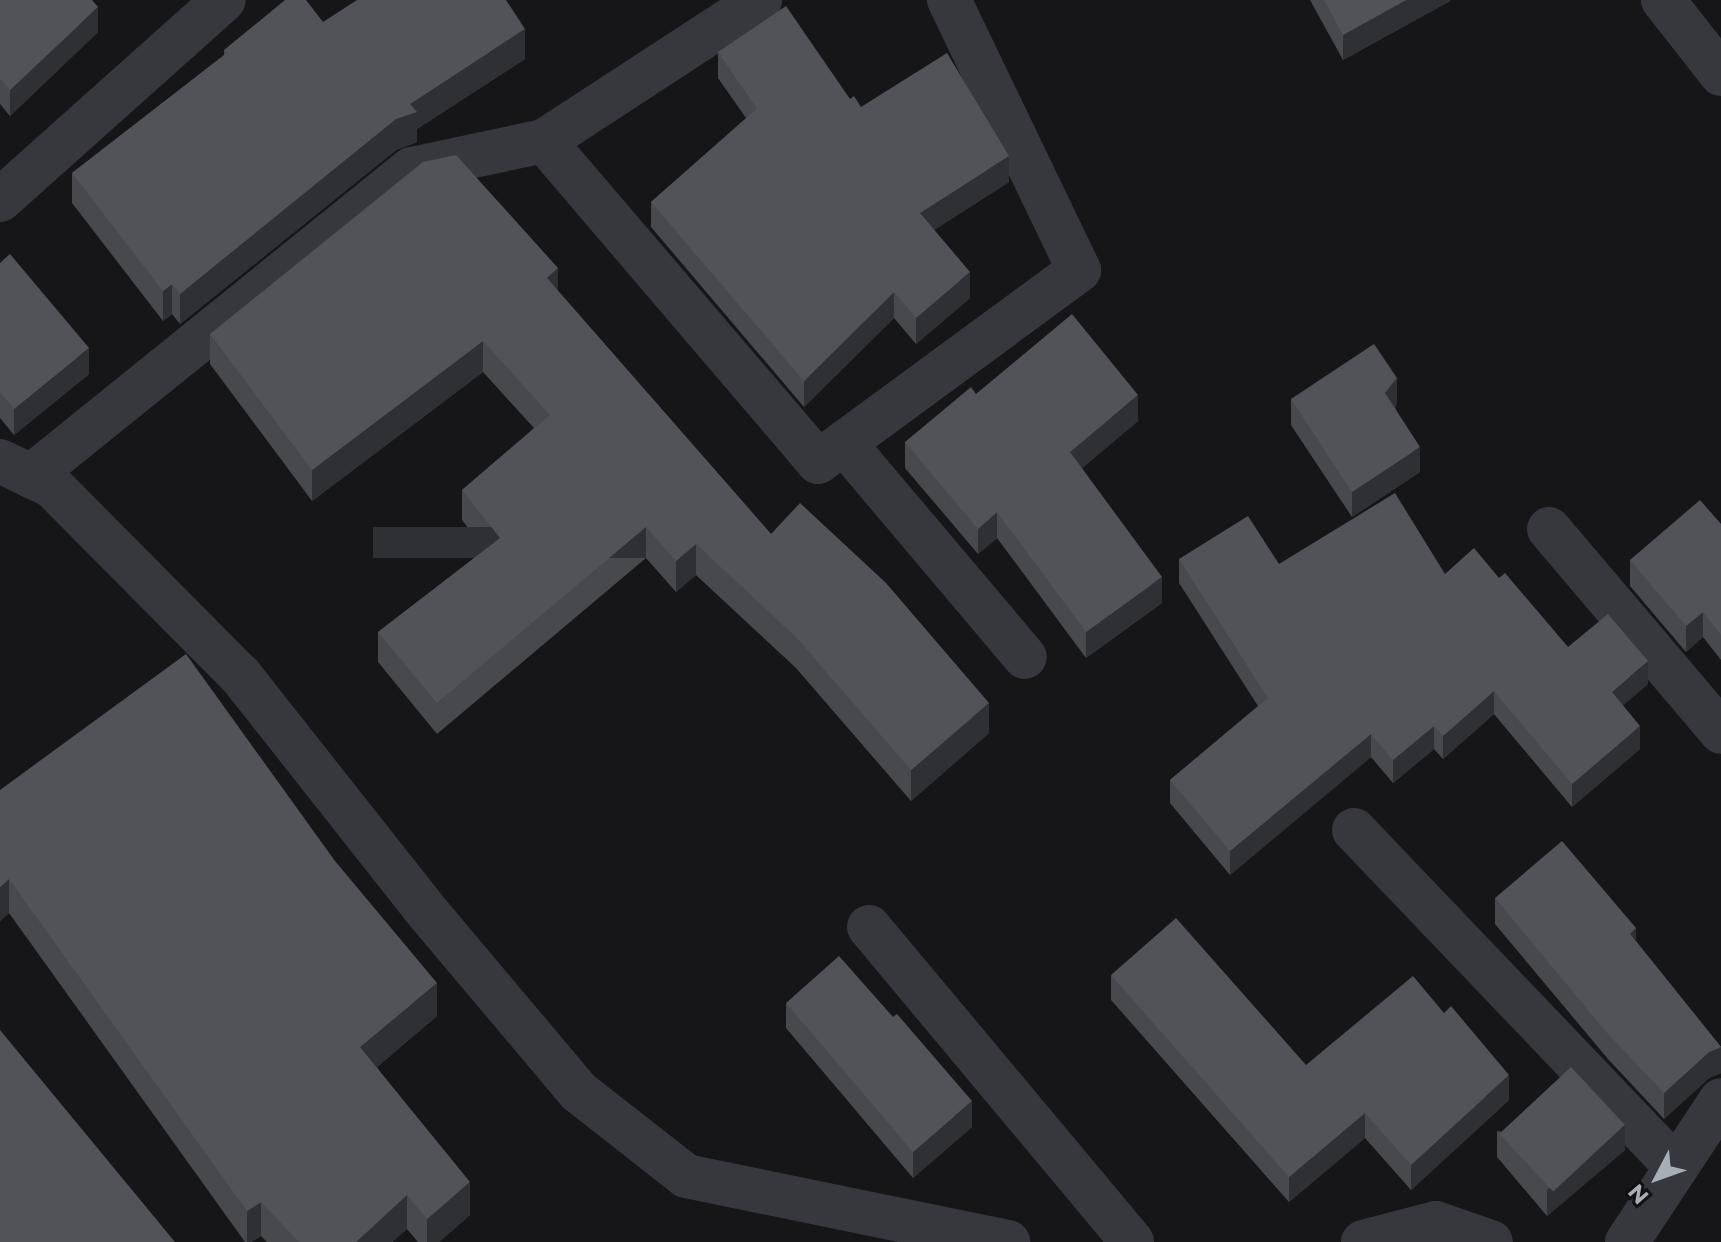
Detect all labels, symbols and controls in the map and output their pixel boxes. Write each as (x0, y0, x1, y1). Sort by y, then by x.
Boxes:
north arrow (1617, 1138, 1697, 1218)
text: N (1622, 1179, 1655, 1210)

